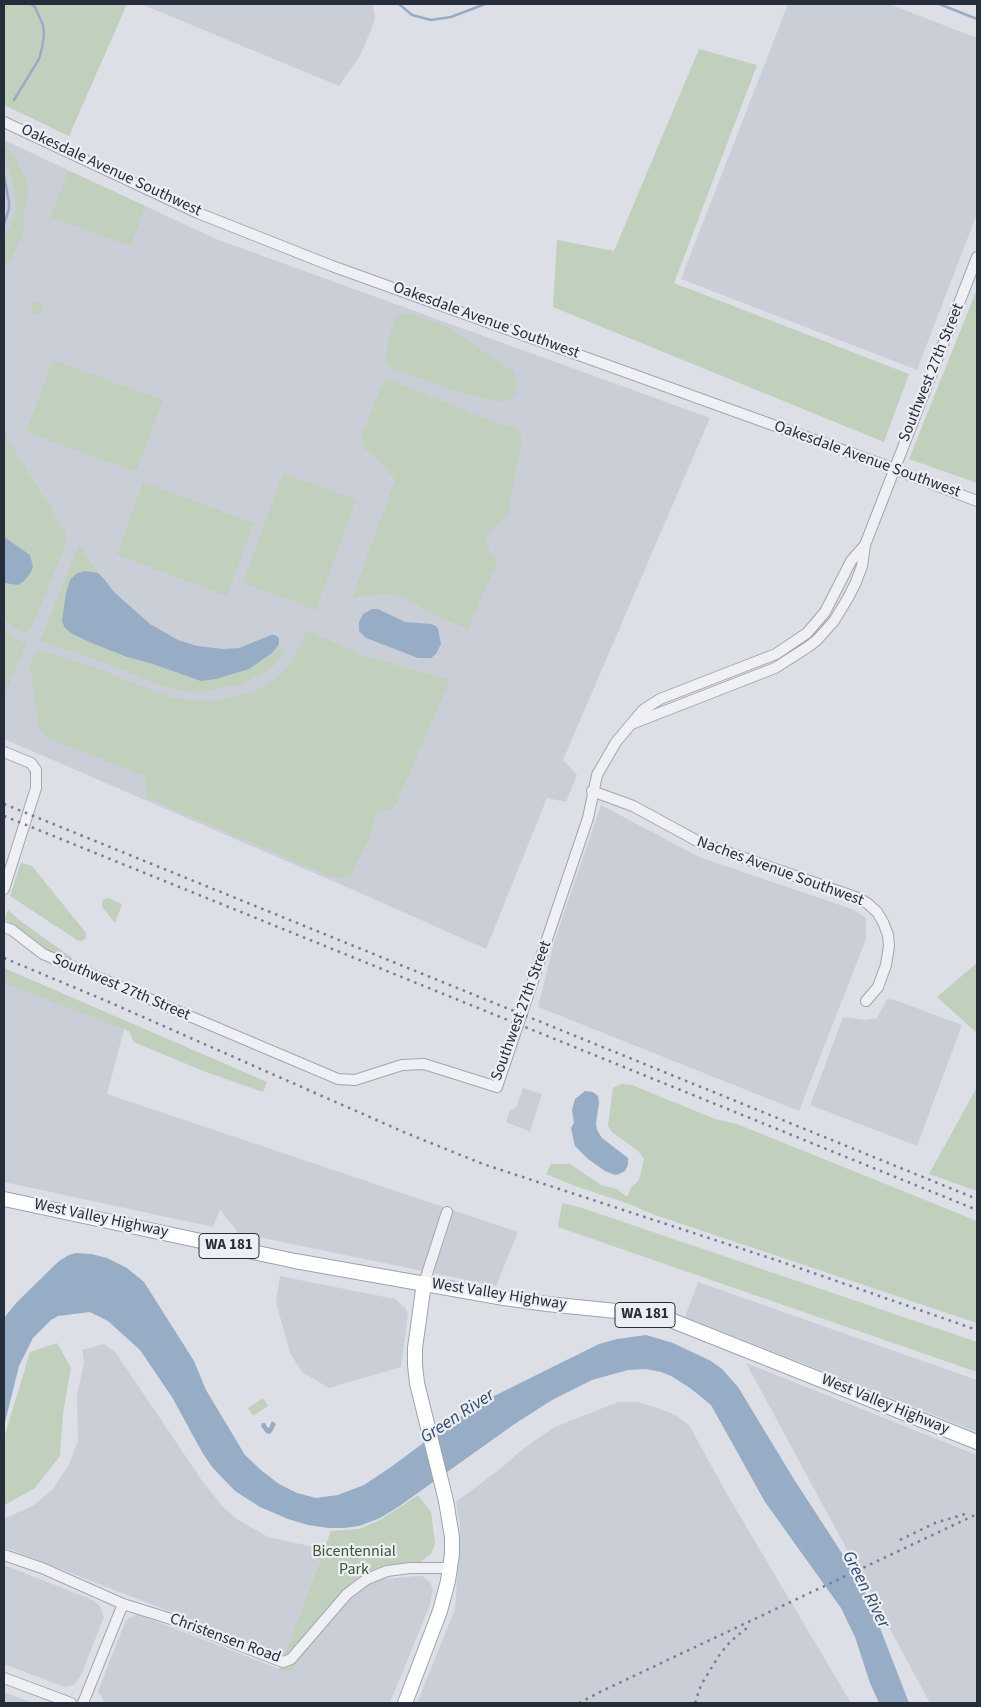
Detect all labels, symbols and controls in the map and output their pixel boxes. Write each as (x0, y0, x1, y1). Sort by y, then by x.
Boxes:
street label: Oakesdale Avenue Southwest (18, 121, 204, 221)
street label: Oakesdale Avenue Southwest (390, 278, 582, 364)
street label: Southwest 27th Street (895, 301, 969, 445)
street label: Oakesdale Avenue Southwest (771, 417, 963, 503)
street label: Naches Avenue Southwest (694, 833, 866, 911)
street label: Southwest 27th Street (488, 938, 556, 1084)
street label: Southwest 27th Street (49, 950, 193, 1026)
street label: West Valley Highway (32, 1195, 170, 1243)
road number: WA 181 (199, 1234, 259, 1258)
street label: West Valley Highway (430, 1275, 568, 1315)
road number: WA 181 (615, 1302, 675, 1328)
street label: West Valley Highway (818, 1371, 952, 1439)
water label: Green River (417, 1385, 499, 1449)
park label: Bicentennial Park (312, 1542, 396, 1580)
water label: Green River (836, 1548, 894, 1632)
street label: Christensen Road (167, 1610, 283, 1668)

